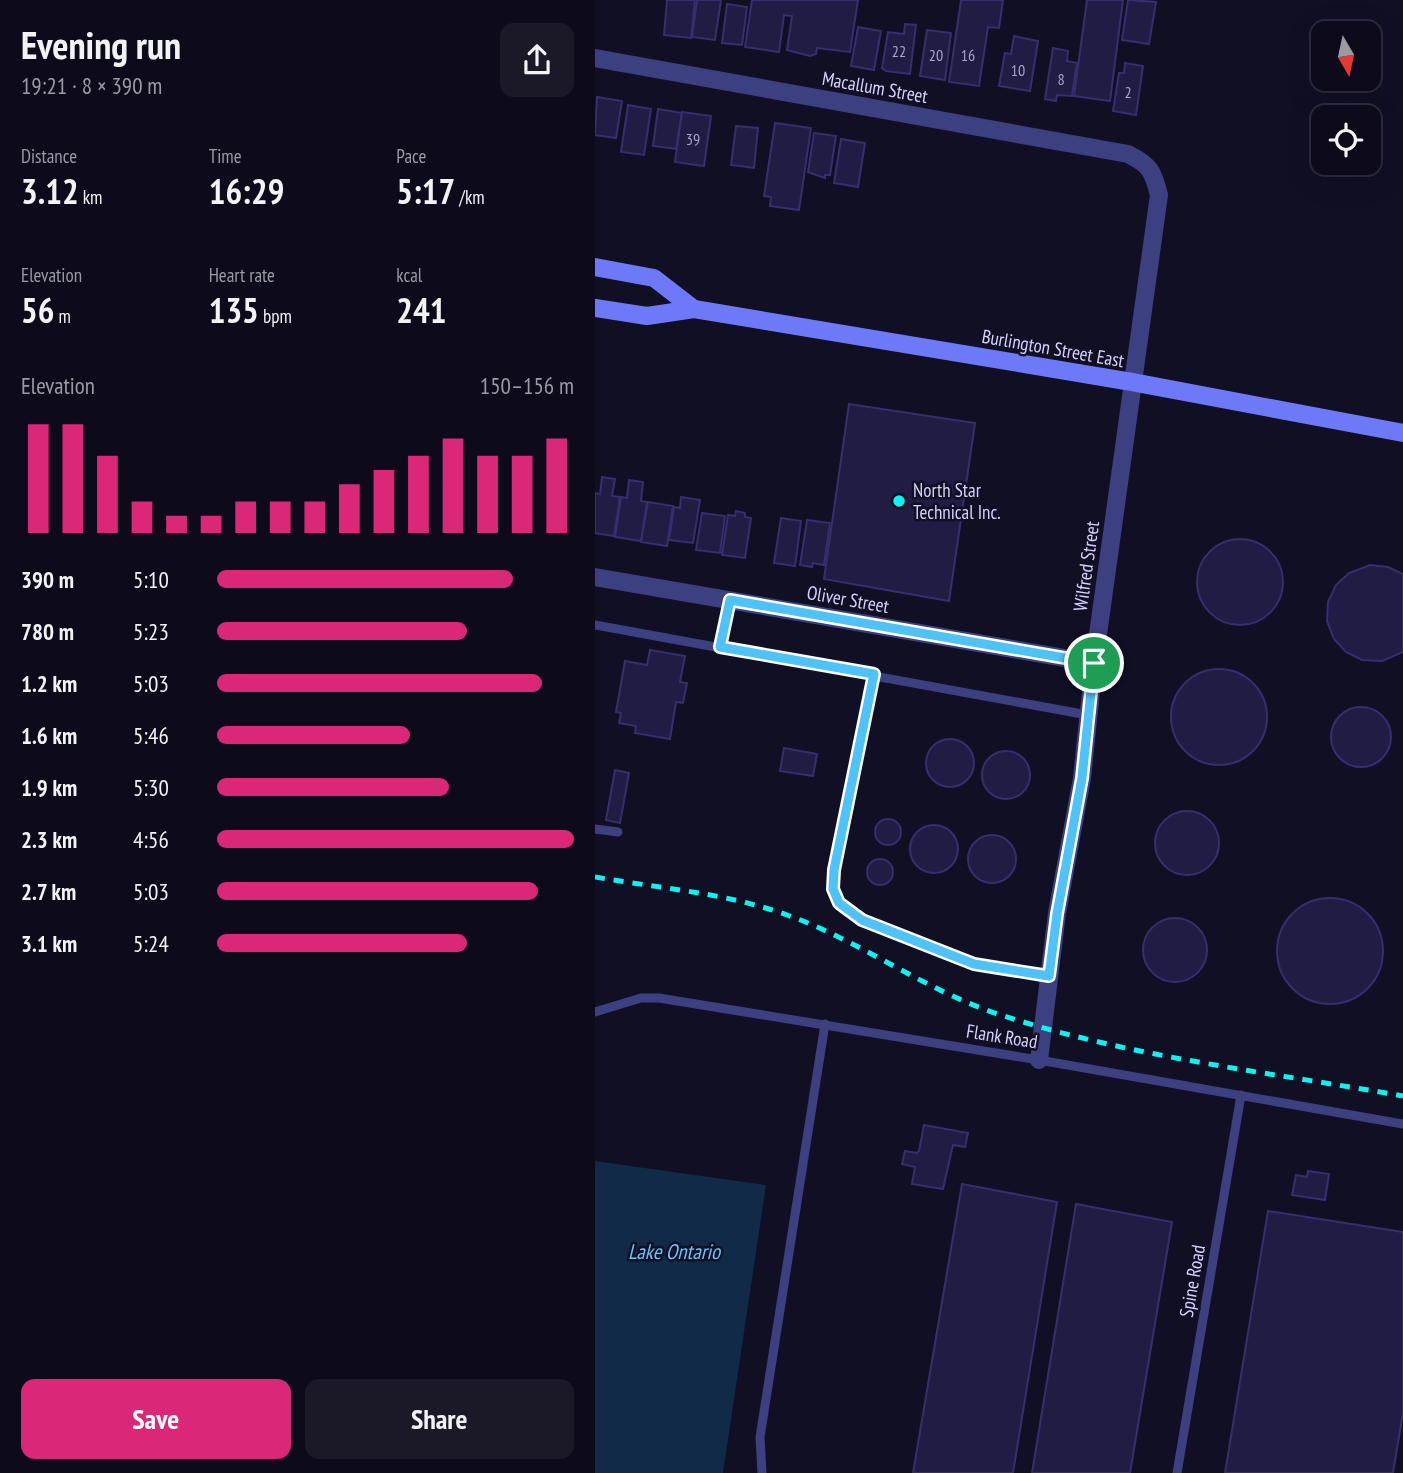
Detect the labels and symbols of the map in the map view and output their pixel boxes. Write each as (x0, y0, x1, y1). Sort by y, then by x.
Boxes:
north arrow (1311, 21, 1381, 91)
house number: 22 (892, 41, 906, 61)
house number: 20 (929, 45, 943, 65)
house number: 16 (961, 45, 975, 65)
house number: 10 (1011, 60, 1025, 80)
street label: Macallum Street (820, 66, 930, 108)
house number: 8 (1057, 69, 1065, 89)
house number: 2 (1124, 82, 1132, 102)
house number: 39 (686, 129, 700, 149)
street label: Burlington Street East (980, 324, 1127, 372)
place label: North Star Technical Inc. (913, 478, 1001, 524)
marker: North Star Technical Inc. (891, 493, 907, 509)
street label: Wilfred Street (1068, 519, 1104, 613)
street label: Oliver Street (805, 580, 892, 618)
pin (1064, 633, 1124, 693)
street label: Flank Road (965, 1019, 1039, 1053)
water label: Lake Ontario (628, 1238, 722, 1265)
street label: Spine Road (1174, 1243, 1210, 1319)

